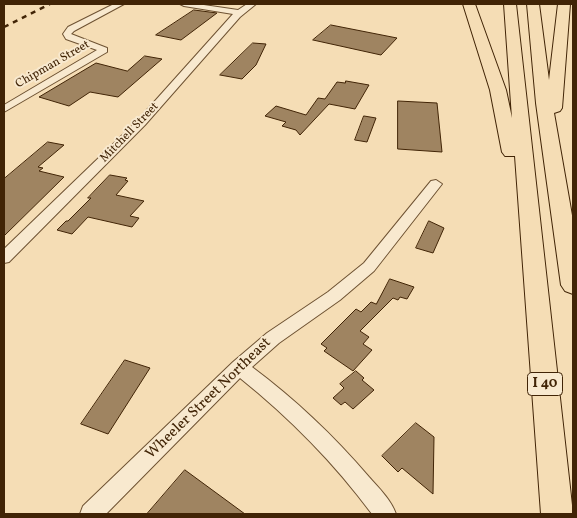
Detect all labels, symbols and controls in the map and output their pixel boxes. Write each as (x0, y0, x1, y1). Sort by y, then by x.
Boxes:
street label: Chipman Street (13, 38, 93, 92)
street label: Mitchell Street (98, 100, 162, 166)
street label: Wheeler Street Northeast (143, 334, 275, 464)
road number: I 40 (528, 372, 562, 396)

